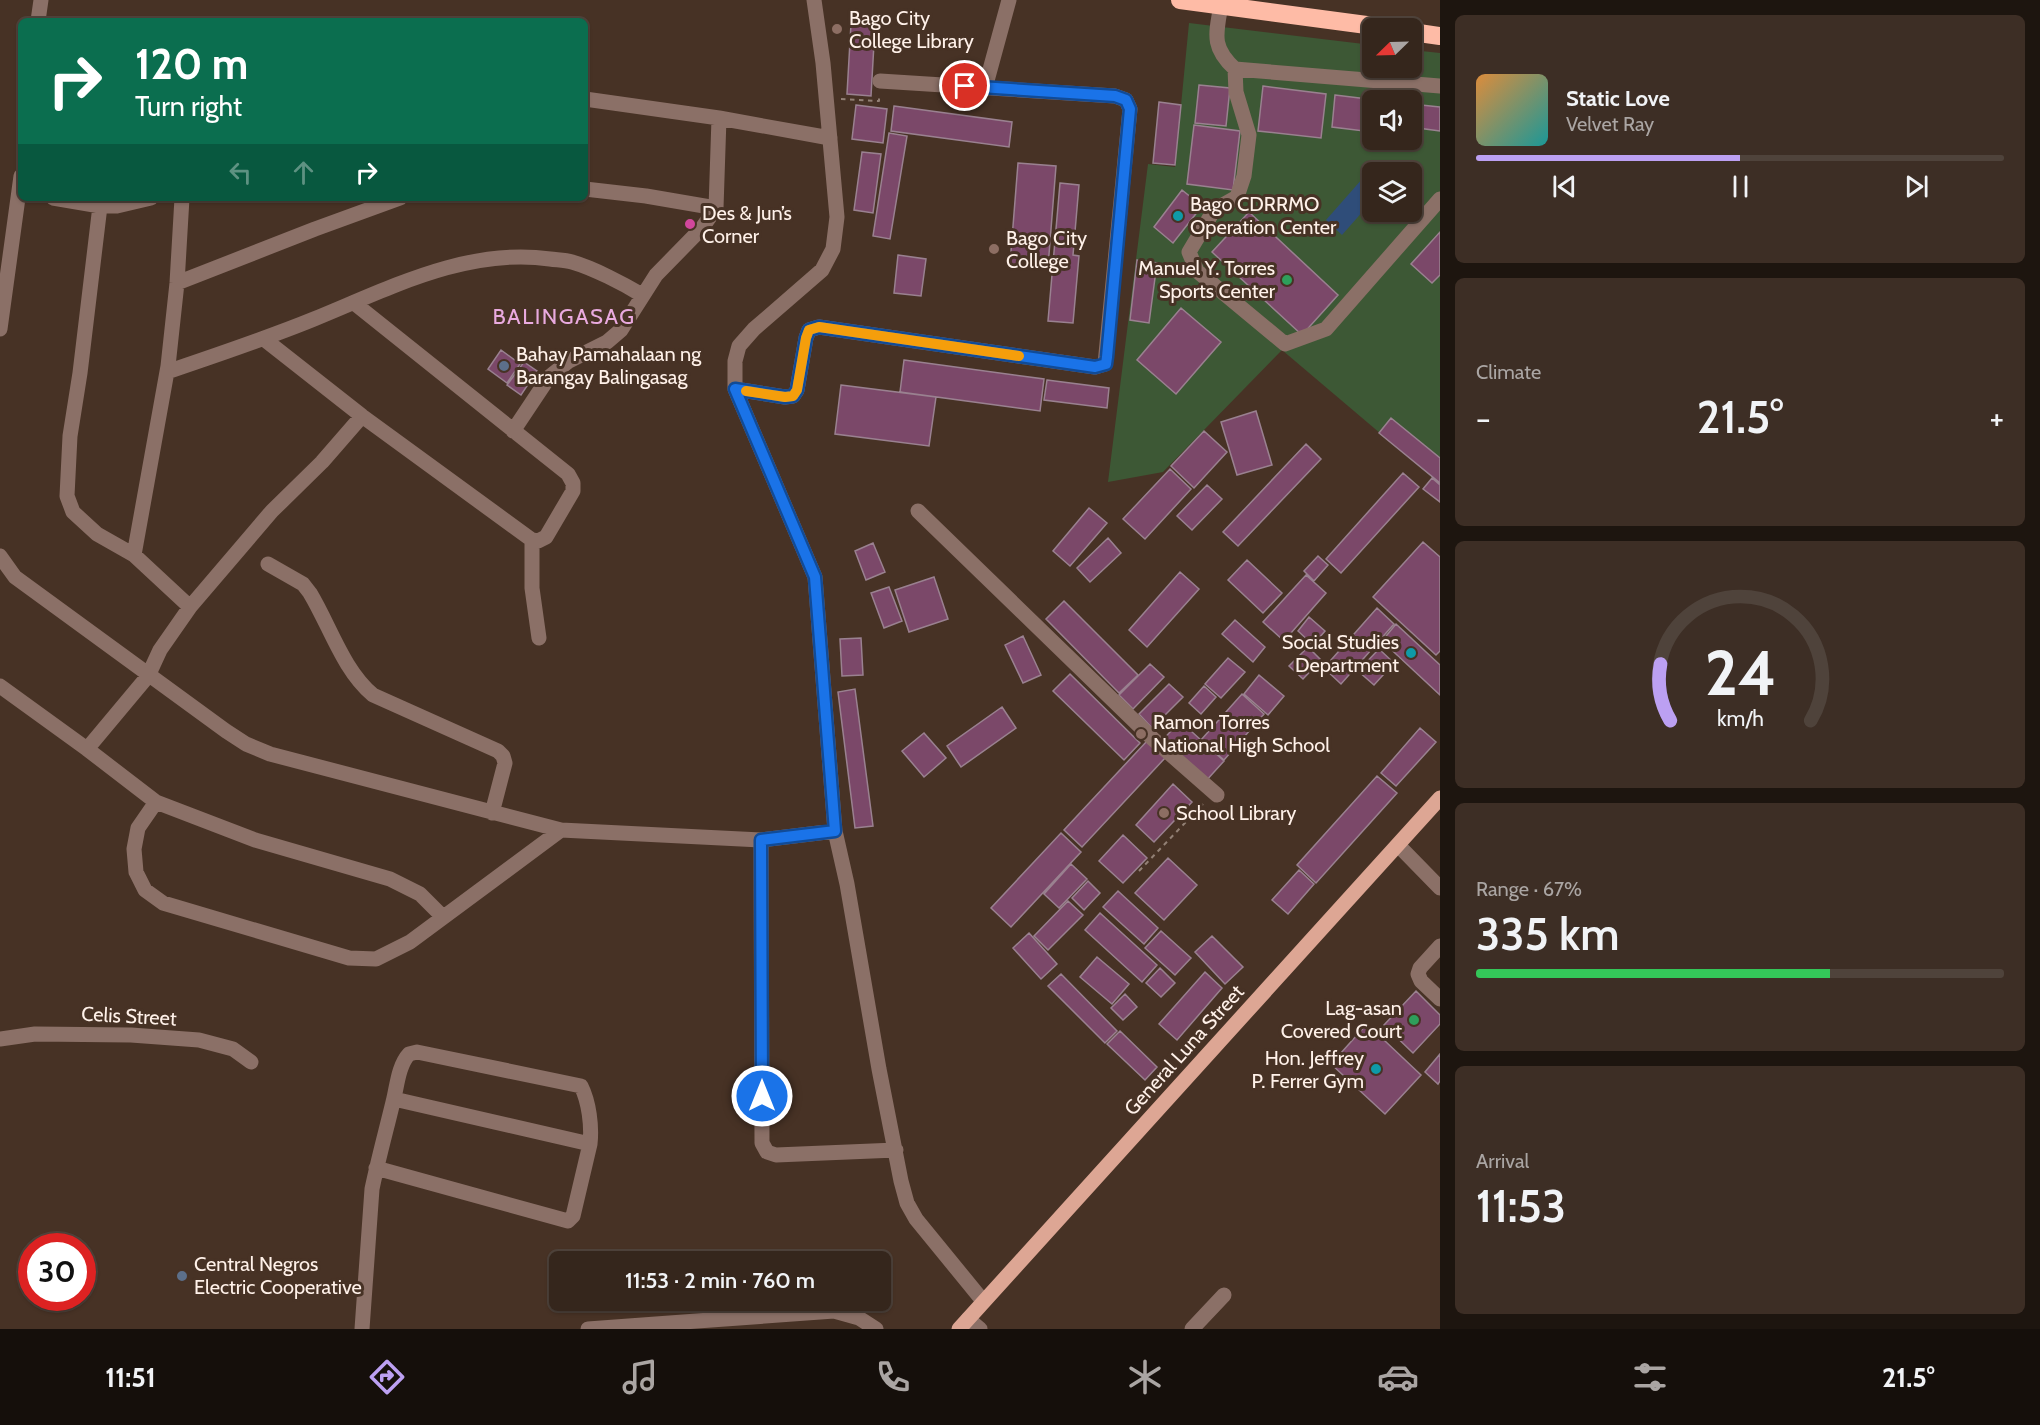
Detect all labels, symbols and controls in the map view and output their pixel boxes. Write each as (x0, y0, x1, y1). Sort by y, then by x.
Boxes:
place label: Bago City College Library (849, 6, 974, 53)
north arrow (1362, 18, 1422, 78)
map controls (1362, 18, 1422, 222)
marker: Bago City College Library (830, 22, 844, 36)
text: 120 m (135, 38, 248, 90)
icon: right (36, 42, 114, 120)
pin (939, 60, 990, 111)
icon: arrive (948, 69, 981, 102)
text: Static Love (1566, 85, 1670, 112)
text: Turn right (135, 90, 242, 123)
button: sound (1362, 90, 1422, 150)
text: Velvet Ray (1566, 112, 1654, 136)
icon: left (224, 156, 257, 189)
icon: ahead (287, 156, 320, 189)
icon: right (350, 156, 383, 189)
button: layers (1362, 162, 1422, 222)
icon: previous (1548, 170, 1581, 203)
icon: pause (1724, 170, 1757, 203)
icon: next (1900, 170, 1933, 203)
place label: Bago CDRRMO Operation Center (1190, 192, 1337, 239)
place label: Des & Jun’s Corner (702, 201, 792, 248)
marker: Bago CDRRMO Operation Center (1171, 209, 1185, 223)
marker: Des & Jun’s Corner (683, 217, 697, 231)
place label: Bago City College (1006, 226, 1087, 273)
marker: Bago City College (987, 242, 1001, 256)
place label: Manuel Y. Torres Sports Center (1138, 256, 1276, 303)
marker: Manuel Y. Torres Sports Center (1280, 273, 1294, 287)
district label: BALINGASAG (492, 303, 636, 330)
place label: Bahay Pamahalaan ng Barangay Balingasag (516, 342, 702, 389)
marker: Bahay Pamahalaan ng Barangay Balingasag (497, 359, 511, 373)
text: Climate (1476, 360, 1541, 384)
text: 21.5° (1697, 390, 1783, 444)
text: − (1476, 398, 1491, 438)
text: + (1989, 398, 2004, 438)
place label: Social Studies Department (1282, 630, 1399, 677)
text: 24 (1704, 636, 1776, 712)
marker: Social Studies Department (1404, 646, 1418, 660)
text: km/h (1717, 706, 1763, 732)
place label: Ramon Torres National High School (1153, 710, 1330, 757)
marker: Ramon Torres National High School (1134, 727, 1148, 741)
place label: School Library (1176, 801, 1296, 825)
marker: School Library (1157, 806, 1171, 820)
text: Range · 67% (1476, 877, 1582, 901)
text: 335 km (1476, 907, 1619, 961)
street label: General Luna Street (1119, 980, 1249, 1120)
place label: Lag-asan Covered Court (1281, 996, 1402, 1043)
street label: Celis Street (81, 1002, 178, 1030)
marker: Lag-asan Covered Court (1407, 1013, 1421, 1027)
place label: Hon. Jeffrey P. Ferrer Gym (1251, 1046, 1364, 1093)
marker: Hon. Jeffrey P. Ferrer Gym (1369, 1062, 1383, 1076)
position arrow (730, 1064, 794, 1128)
text: Arrival (1476, 1149, 1529, 1173)
text: 11:53 (1476, 1179, 1566, 1233)
speed limit sign: 30 (18, 1233, 96, 1311)
place label: Central Negros Electric Cooperative (194, 1252, 362, 1299)
text: 11:53 · 2 min · 760 m (625, 1267, 815, 1294)
marker: Central Negros Electric Cooperative (175, 1269, 189, 1283)
icon: directions (366, 1356, 408, 1398)
icon: music (619, 1356, 661, 1398)
icon: phone (872, 1356, 914, 1398)
icon: climate (1124, 1356, 1166, 1398)
icon: car (1377, 1356, 1419, 1398)
icon: filters (1629, 1356, 1671, 1398)
text: 11:51 (105, 1361, 156, 1394)
text: 21.5° (1882, 1361, 1935, 1394)

